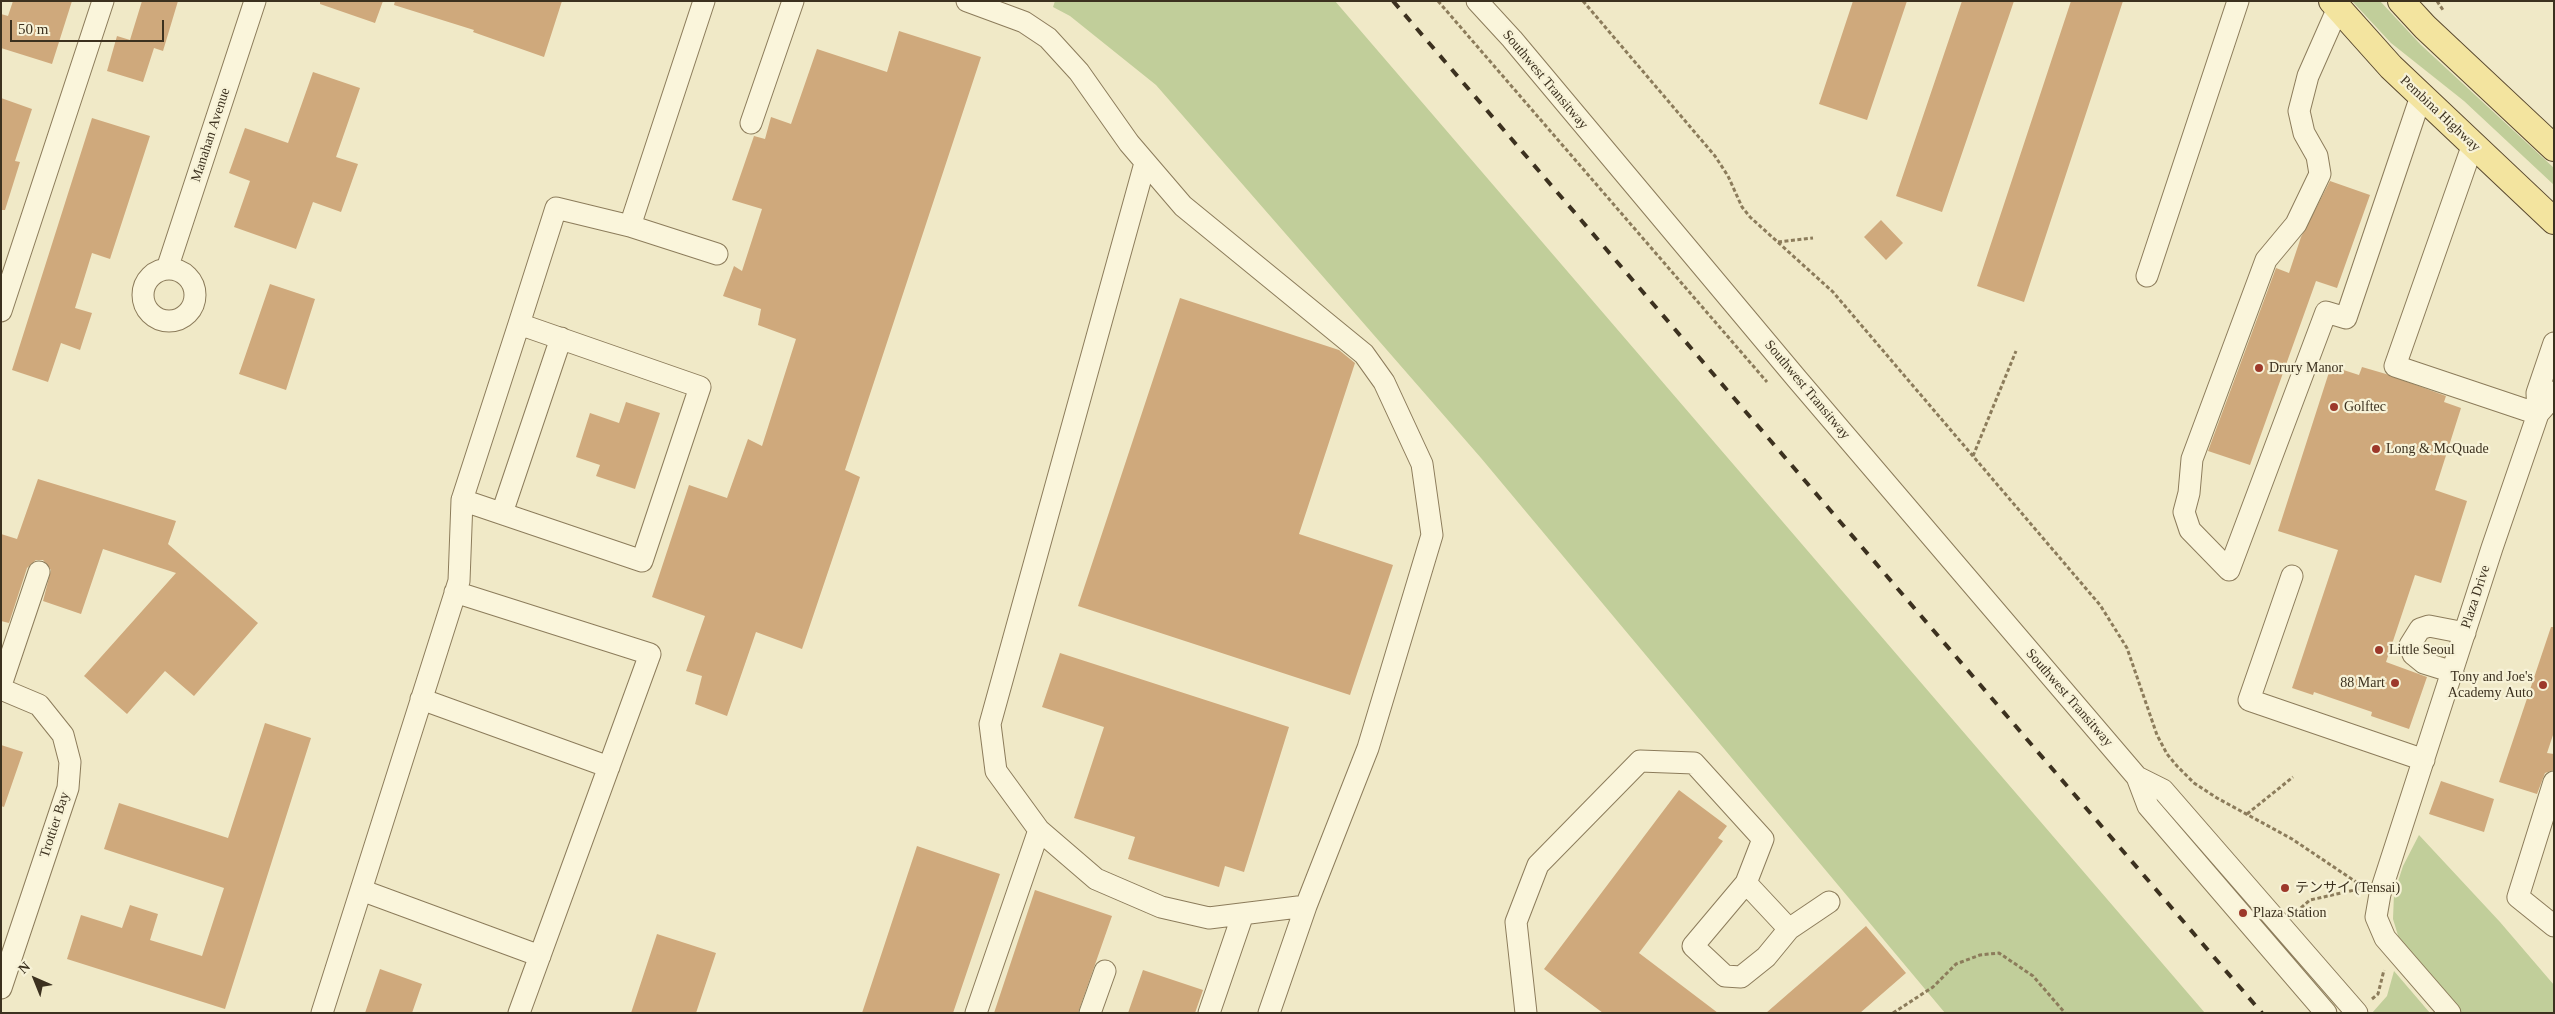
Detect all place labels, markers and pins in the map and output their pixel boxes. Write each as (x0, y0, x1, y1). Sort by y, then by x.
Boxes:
place label: Drury Manor (2269, 360, 2343, 376)
marker: Drury Manor (2253, 362, 2265, 374)
place label: Golftec (2344, 399, 2386, 415)
marker: Golftec (2328, 401, 2340, 413)
place label: Long & McQuade (2386, 441, 2489, 457)
marker: Long & McQuade (2370, 443, 2382, 455)
place label: Little Seoul (2389, 642, 2455, 658)
marker: Little Seoul (2373, 644, 2385, 656)
place label: Tony and Joe's Academy Auto (2448, 669, 2533, 702)
place label: 88 Mart (2340, 675, 2385, 691)
marker: 88 Mart (2389, 677, 2401, 689)
marker: Tony and Joe's Academy Auto (2537, 679, 2549, 691)
place label: テンサイ (Tensai) (2295, 880, 2400, 896)
marker: テンサイ (Tensai) (2279, 882, 2291, 894)
place label: Plaza Station (2253, 905, 2326, 921)
marker: Plaza Station (2237, 907, 2249, 919)

